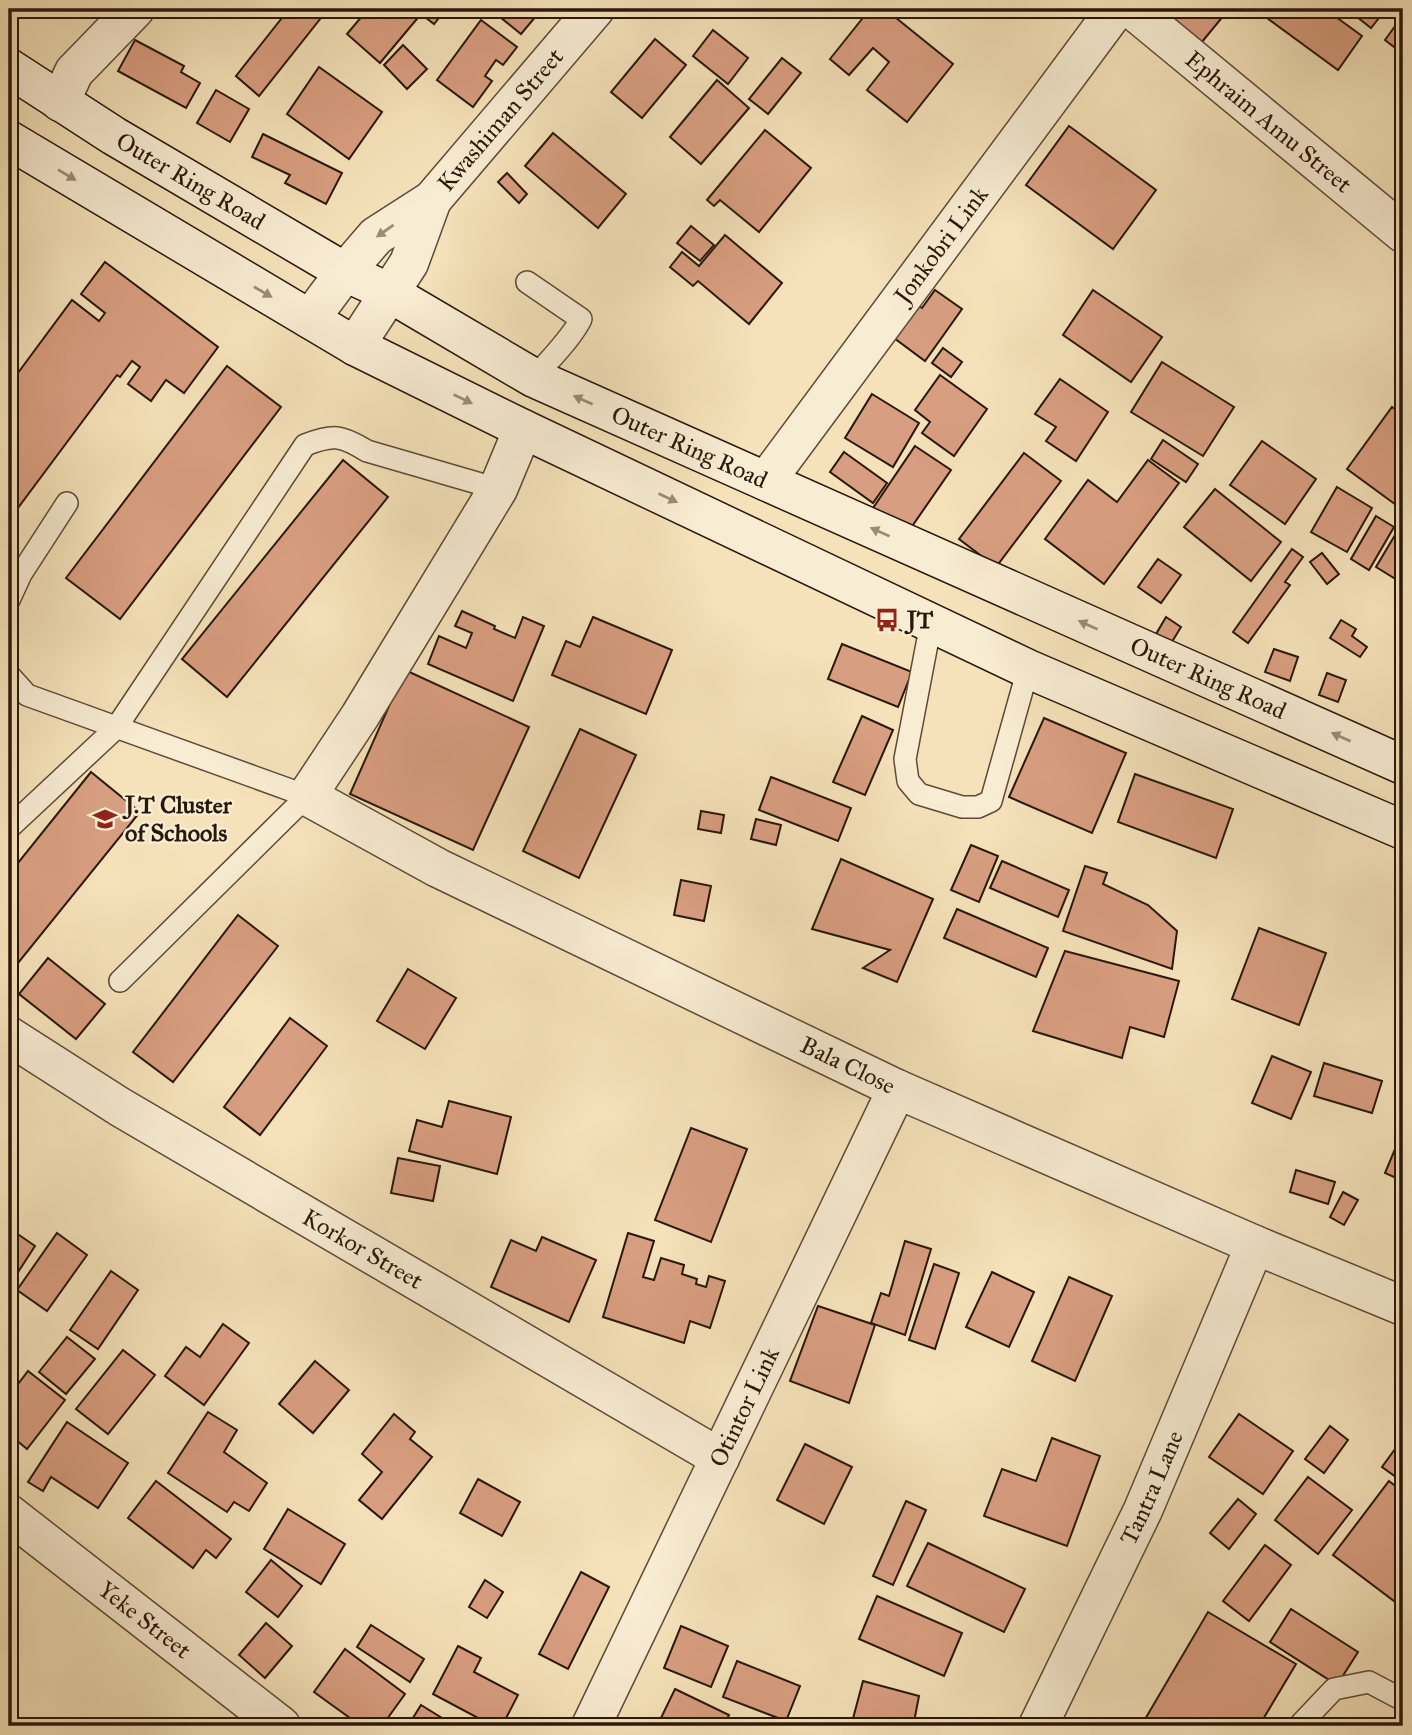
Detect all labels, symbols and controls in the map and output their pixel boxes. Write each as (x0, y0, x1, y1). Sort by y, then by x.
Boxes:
street label: Kwashiman Street (431, 42, 570, 198)
street label: Ephraim Amu Street (1179, 44, 1358, 200)
street label: Outer Ring Road (111, 126, 271, 237)
one-way arrow (58, 169, 77, 181)
street label: Jonkobri Link (886, 180, 995, 312)
one-way arrow (376, 224, 394, 238)
one-way arrow (253, 286, 272, 298)
one-way arrow (453, 394, 473, 405)
one-way arrow (573, 394, 593, 406)
street label: Outer Ring Road (607, 399, 772, 495)
one-way arrow (658, 492, 678, 504)
one-way arrow (870, 526, 891, 537)
place label: JT (904, 605, 934, 635)
bus stop icon: JT (873, 606, 901, 634)
one-way arrow (1078, 619, 1098, 631)
street label: Outer Ring Road (1125, 630, 1291, 726)
one-way arrow (1331, 731, 1351, 743)
place label: J.T Cluster of Schools (122, 790, 233, 848)
school or university icon: J.T Cluster of Schools (91, 805, 119, 833)
street label: Bala Close (796, 1030, 900, 1101)
street label: Korkor Street (297, 1202, 429, 1296)
street label: Otintor Link (703, 1341, 786, 1472)
street label: Tantra Lane (1113, 1426, 1190, 1550)
street label: Yeke Street (92, 1574, 197, 1665)

